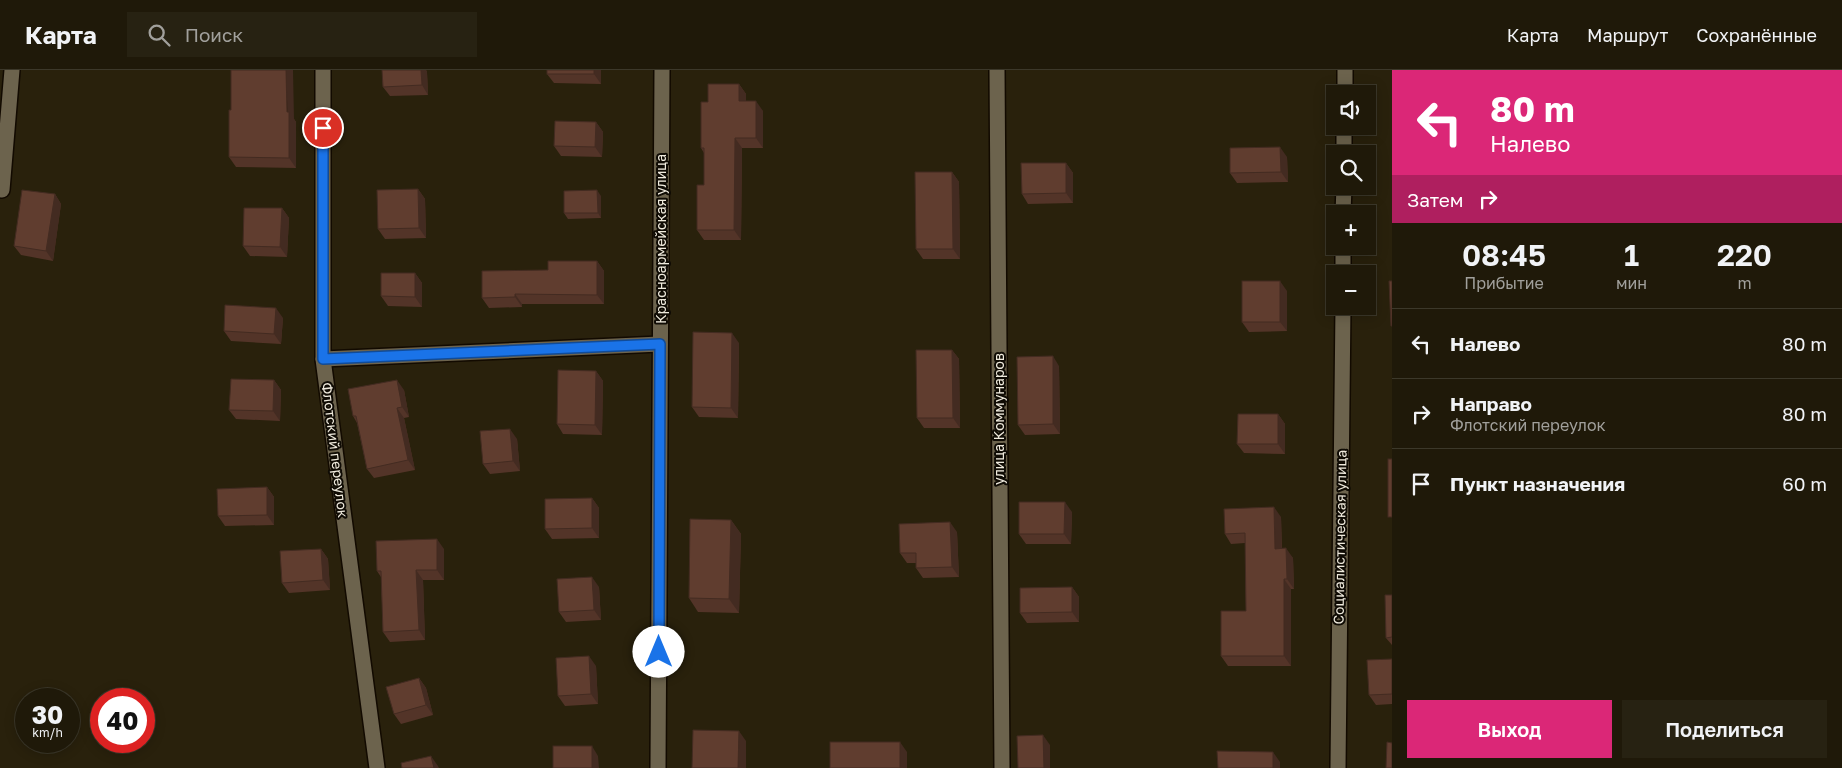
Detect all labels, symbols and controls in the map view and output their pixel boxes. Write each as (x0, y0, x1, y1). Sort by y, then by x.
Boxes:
search box (127, 12, 477, 57)
text: Карта (25, 20, 97, 49)
icon: search (145, 21, 173, 49)
text: Поиск (185, 23, 243, 46)
text: Карта (1507, 24, 1559, 46)
text: Маршрут (1587, 24, 1668, 46)
text: Сохранённые (1696, 24, 1817, 46)
map controls (1326, 85, 1376, 315)
button: sound (1326, 85, 1376, 135)
text: 80 m (1490, 88, 1575, 130)
icon: left (1407, 90, 1472, 155)
pin (302, 107, 344, 149)
icon: arrive (309, 114, 337, 142)
text: Налево (1490, 130, 1570, 157)
button: search (1326, 145, 1376, 195)
street label: Красноармейская улица (652, 154, 669, 324)
icon: right (1474, 185, 1502, 213)
text: Затем (1407, 188, 1464, 211)
button: + (1326, 205, 1376, 255)
text: 08:45 (1462, 237, 1546, 273)
text: 1 (1624, 237, 1639, 273)
text: 220 (1717, 237, 1772, 273)
button: − (1326, 265, 1376, 315)
text: Прибытие (1464, 273, 1544, 293)
text: мин (1616, 273, 1647, 293)
text: m (1737, 273, 1752, 293)
icon: left (1407, 330, 1435, 358)
text: Налево (1450, 332, 1520, 355)
text: 80 m (1782, 332, 1827, 355)
street label: улица Коммунаров (990, 353, 1007, 485)
street label: Флотский переулок (319, 381, 352, 519)
text: Направо (1450, 392, 1532, 415)
icon: right (1407, 400, 1435, 428)
text: 80 m (1782, 402, 1827, 425)
text: Флотский переулок (1450, 415, 1606, 435)
street label: Социалистическая улица (1329, 450, 1350, 624)
icon: arrive (1407, 470, 1435, 498)
text: Пункт назначения (1450, 472, 1625, 495)
text: 60 m (1782, 472, 1827, 495)
position arrow (632, 625, 684, 677)
speed limit sign: 40 (90, 688, 155, 753)
text: 30 (32, 699, 63, 730)
button: Выход (1407, 700, 1612, 758)
button: Поделиться (1622, 700, 1827, 758)
text: km/h (32, 725, 63, 740)

